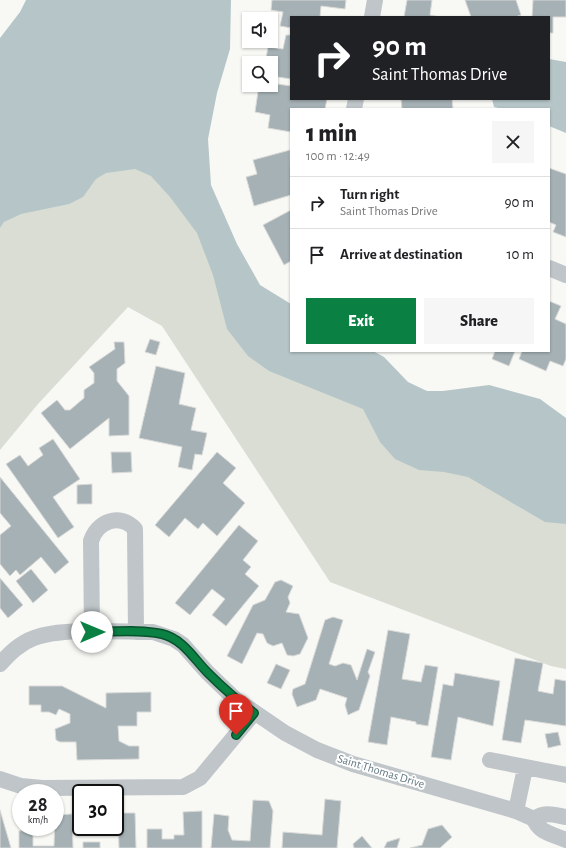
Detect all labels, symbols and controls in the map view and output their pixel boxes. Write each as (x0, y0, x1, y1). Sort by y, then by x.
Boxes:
map controls (242, 12, 278, 92)
button: sound (242, 12, 278, 48)
icon: right (306, 32, 358, 84)
text: 90 m (372, 33, 427, 61)
button: search (242, 56, 278, 92)
text: Saint Thomas Drive (372, 66, 507, 84)
button: close (492, 121, 534, 163)
text: 1 min (306, 122, 357, 146)
text: 100 m · 12:49 (306, 150, 370, 163)
text: Turn right (340, 187, 399, 202)
icon: right (306, 192, 328, 214)
text: 90 m (505, 195, 534, 210)
text: Saint Thomas Drive (340, 205, 438, 218)
icon: arrive (306, 244, 328, 266)
text: Arrive at destination (340, 247, 463, 262)
text: 10 m (506, 247, 534, 262)
button: Exit (306, 298, 416, 344)
button: Share (424, 298, 534, 344)
position arrow (71, 611, 113, 653)
pin (219, 694, 253, 735)
icon: arrive (225, 700, 247, 722)
street label: Saint Thomas Drive (336, 752, 426, 790)
speed limit sign: 30 (72, 784, 124, 836)
text: 28 (28, 795, 48, 815)
text: km/h (28, 815, 48, 825)

